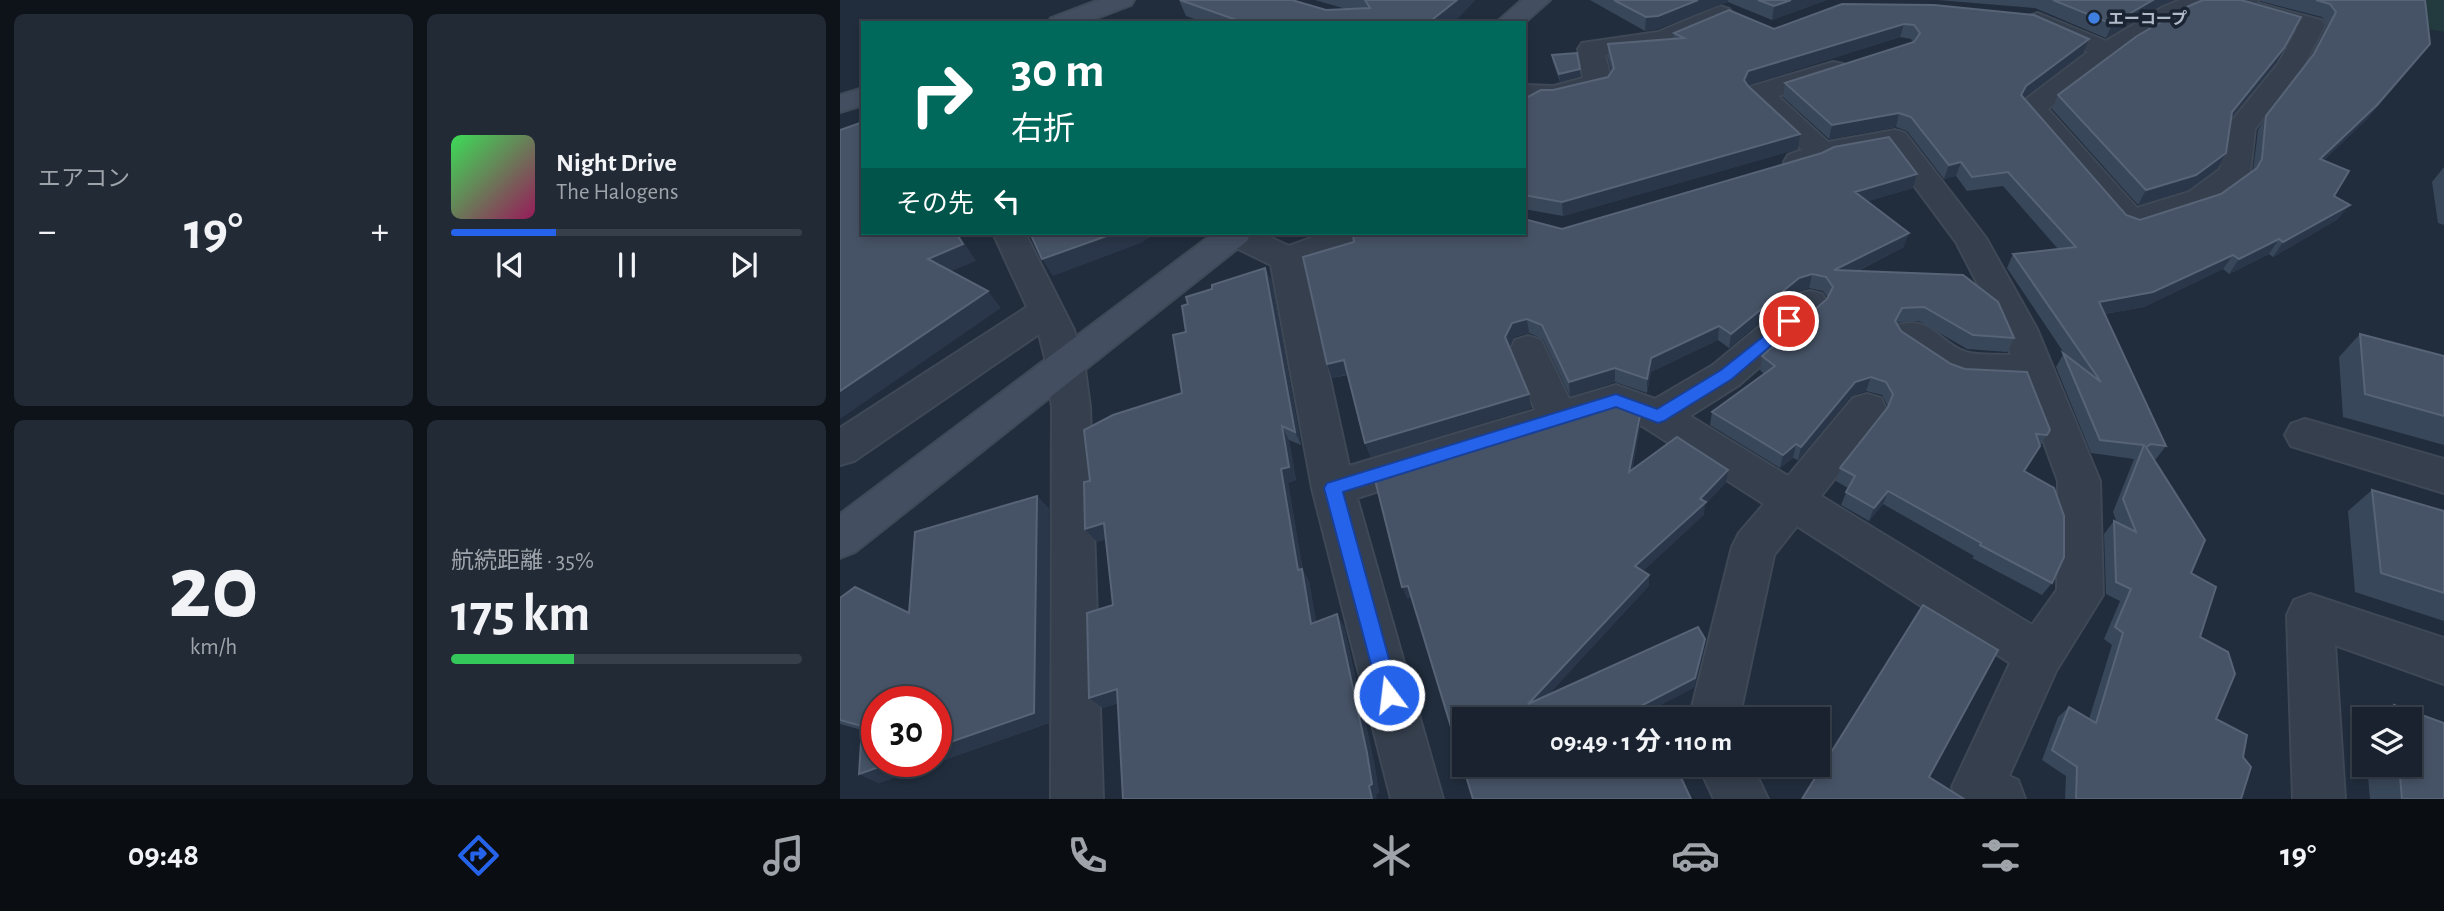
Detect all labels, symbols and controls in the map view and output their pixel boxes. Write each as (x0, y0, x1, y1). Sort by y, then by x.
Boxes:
marker: エーコープ (2086, 10, 2102, 26)
place label: エーコープ (2108, 10, 2187, 27)
text: 30 m (1011, 47, 1105, 96)
icon: right (896, 49, 987, 140)
text: 右折 (1011, 113, 1075, 145)
text: Night Drive (556, 150, 677, 176)
text: エアコン (38, 168, 130, 191)
text: The Halogens (556, 181, 678, 204)
icon: left (988, 182, 1026, 220)
text: その先 (896, 191, 974, 217)
text: 19° (184, 206, 243, 258)
text: − (38, 213, 56, 251)
text: + (371, 213, 389, 251)
icon: previous (491, 246, 529, 284)
icon: pause (608, 246, 646, 284)
icon: next (725, 246, 763, 284)
pin (1759, 291, 1819, 351)
icon: arrive (1770, 302, 1808, 340)
text: 20 (168, 543, 259, 634)
text: 航続距離 · 35% (451, 550, 594, 573)
text: 175 km (451, 588, 590, 640)
text: km/h (190, 636, 237, 659)
position arrow (1352, 658, 1426, 732)
speed limit sign: 30 (861, 686, 952, 777)
map controls (2352, 707, 2422, 777)
button: layers (2352, 707, 2422, 777)
text: 09:49 · 1 分 · 110 m (1550, 729, 1732, 755)
icon: directions (454, 831, 503, 880)
icon: music (759, 831, 808, 880)
icon: phone (1063, 831, 1112, 880)
icon: climate (1367, 831, 1416, 880)
icon: car (1671, 831, 1720, 880)
icon: filters (1976, 831, 2025, 880)
text: 09:48 (128, 839, 199, 871)
text: 19° (2280, 839, 2316, 871)

